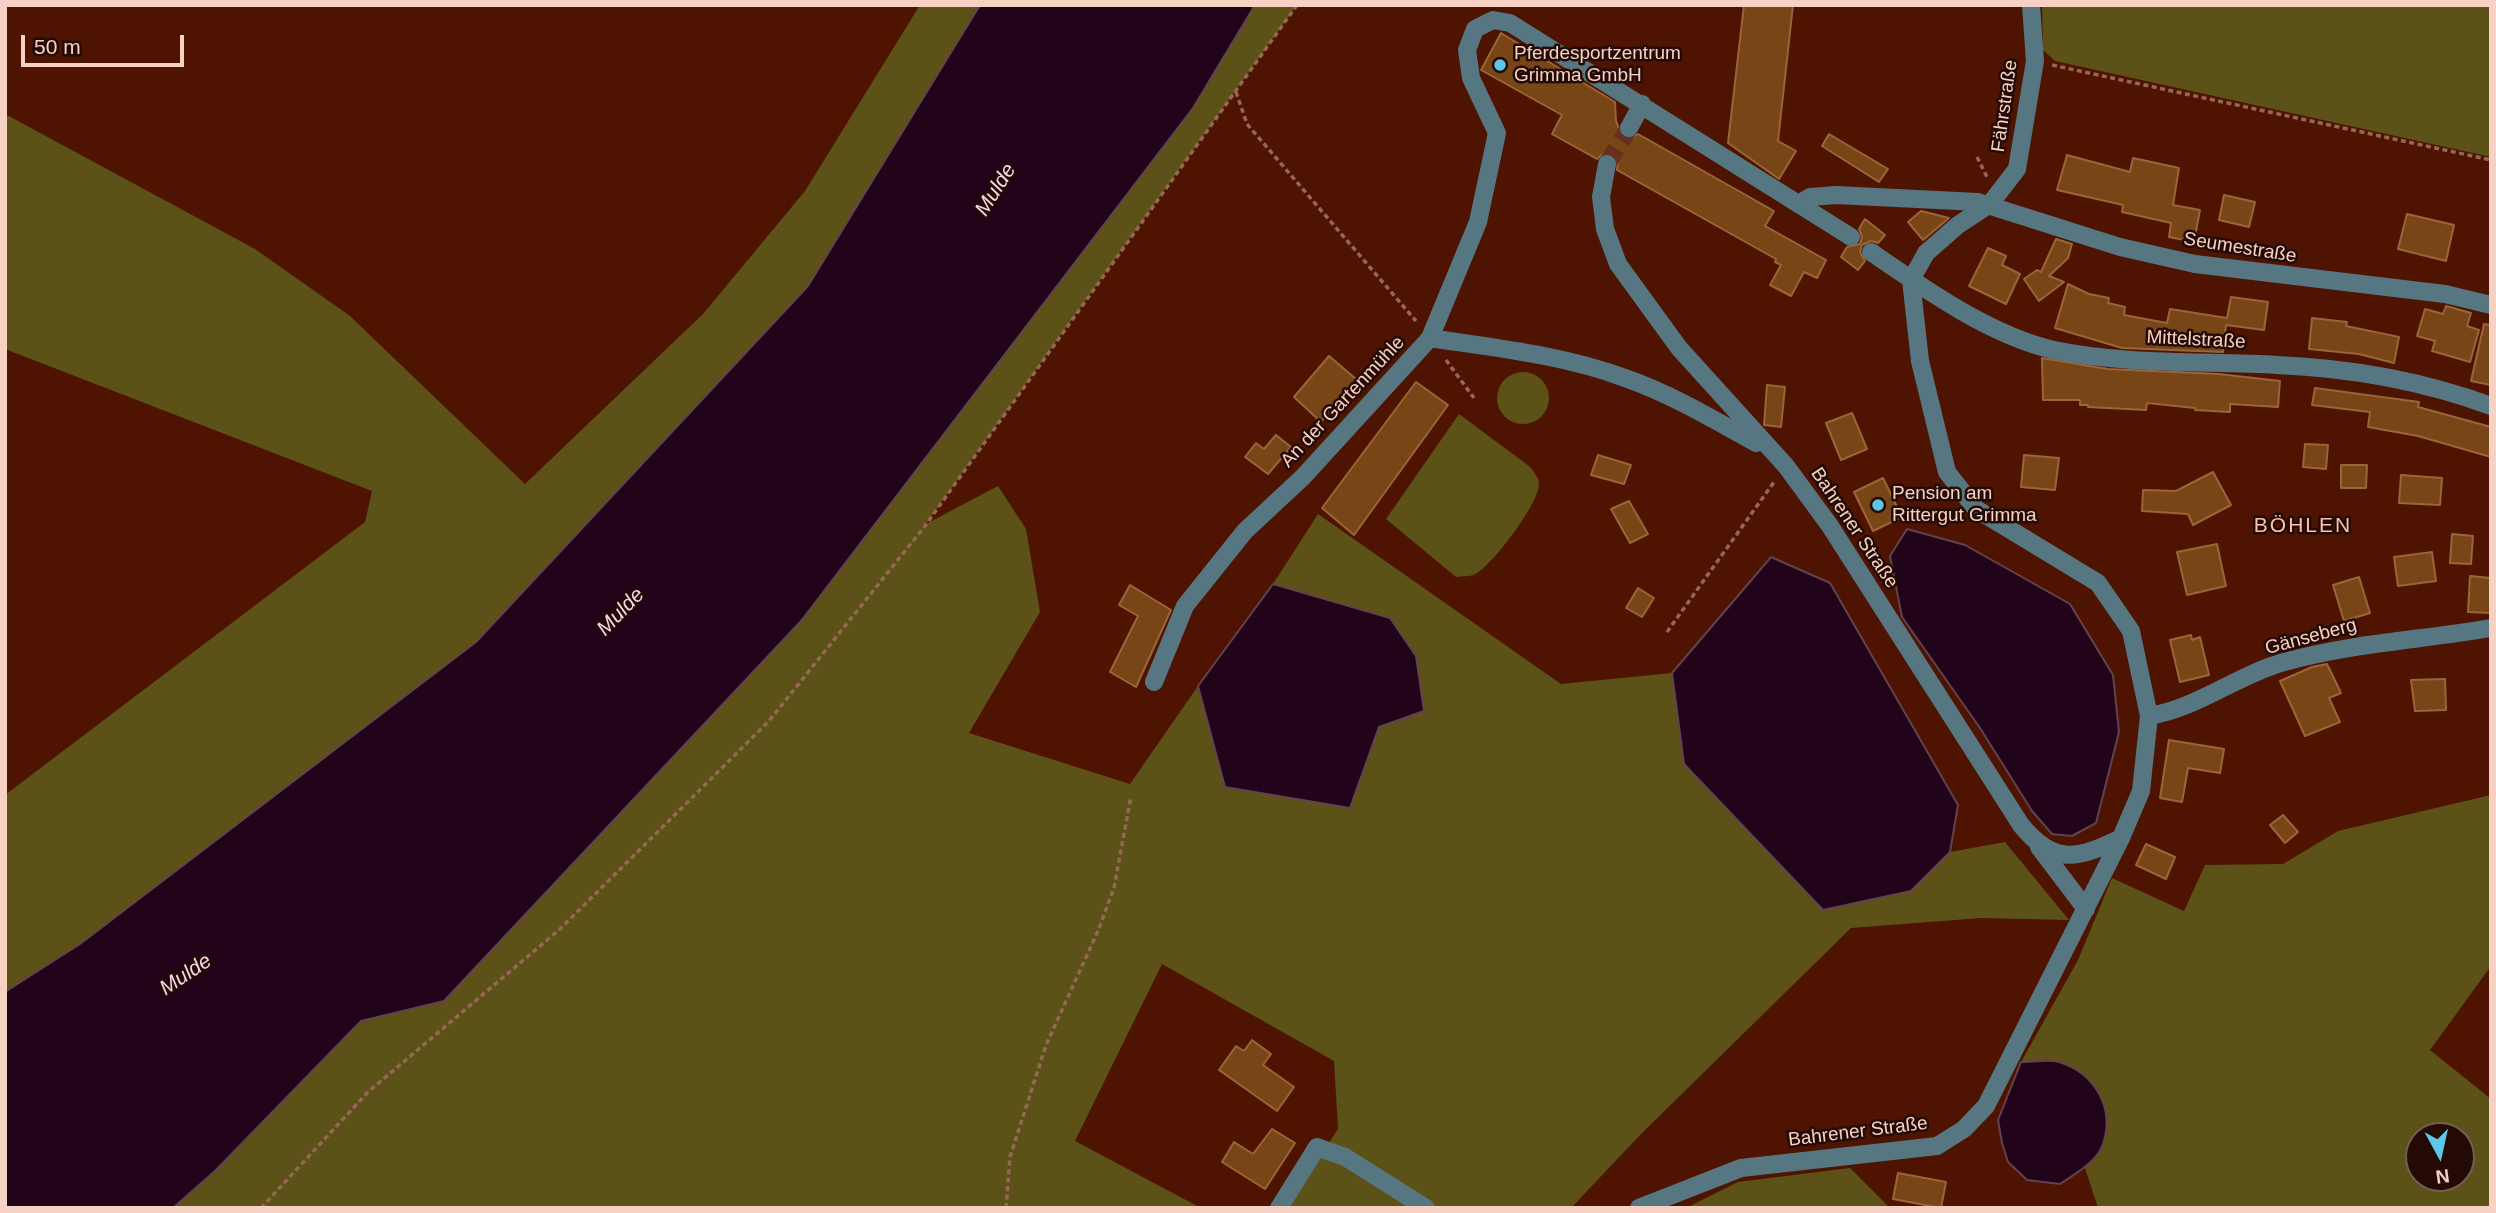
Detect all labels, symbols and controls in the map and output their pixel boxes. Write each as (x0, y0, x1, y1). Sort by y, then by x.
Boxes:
scale bar (24, 21, 187, 65)
text: 50 m (34, 35, 81, 58)
place label: Pferdesportzentrum Grimma GmbH (1514, 43, 1681, 87)
marker: Pferdesportzentrum Grimma GmbH (1492, 57, 1508, 73)
street label: Fährstraße (1987, 58, 2023, 154)
water label: Mulde (970, 159, 1022, 221)
street label: Seumestraße (2182, 228, 2298, 268)
street label: Mittelstraße (2146, 326, 2246, 354)
street label: An der Gartenmühle (1276, 332, 1410, 472)
street label: Bahrener Straße (1805, 463, 1903, 593)
place label: Pension am Rittergut Grimma (1892, 483, 2037, 527)
marker: Pension am Rittergut Grimma (1870, 497, 1886, 513)
district label: BÖHLEN (2255, 513, 2351, 539)
water label: Mulde (592, 583, 650, 641)
street label: Gänseberg (2263, 614, 2359, 660)
water label: Mulde (155, 949, 217, 1001)
street label: Bahrener Straße (1787, 1112, 1929, 1152)
north arrow (2405, 1122, 2475, 1192)
text: N (2434, 1165, 2451, 1188)

